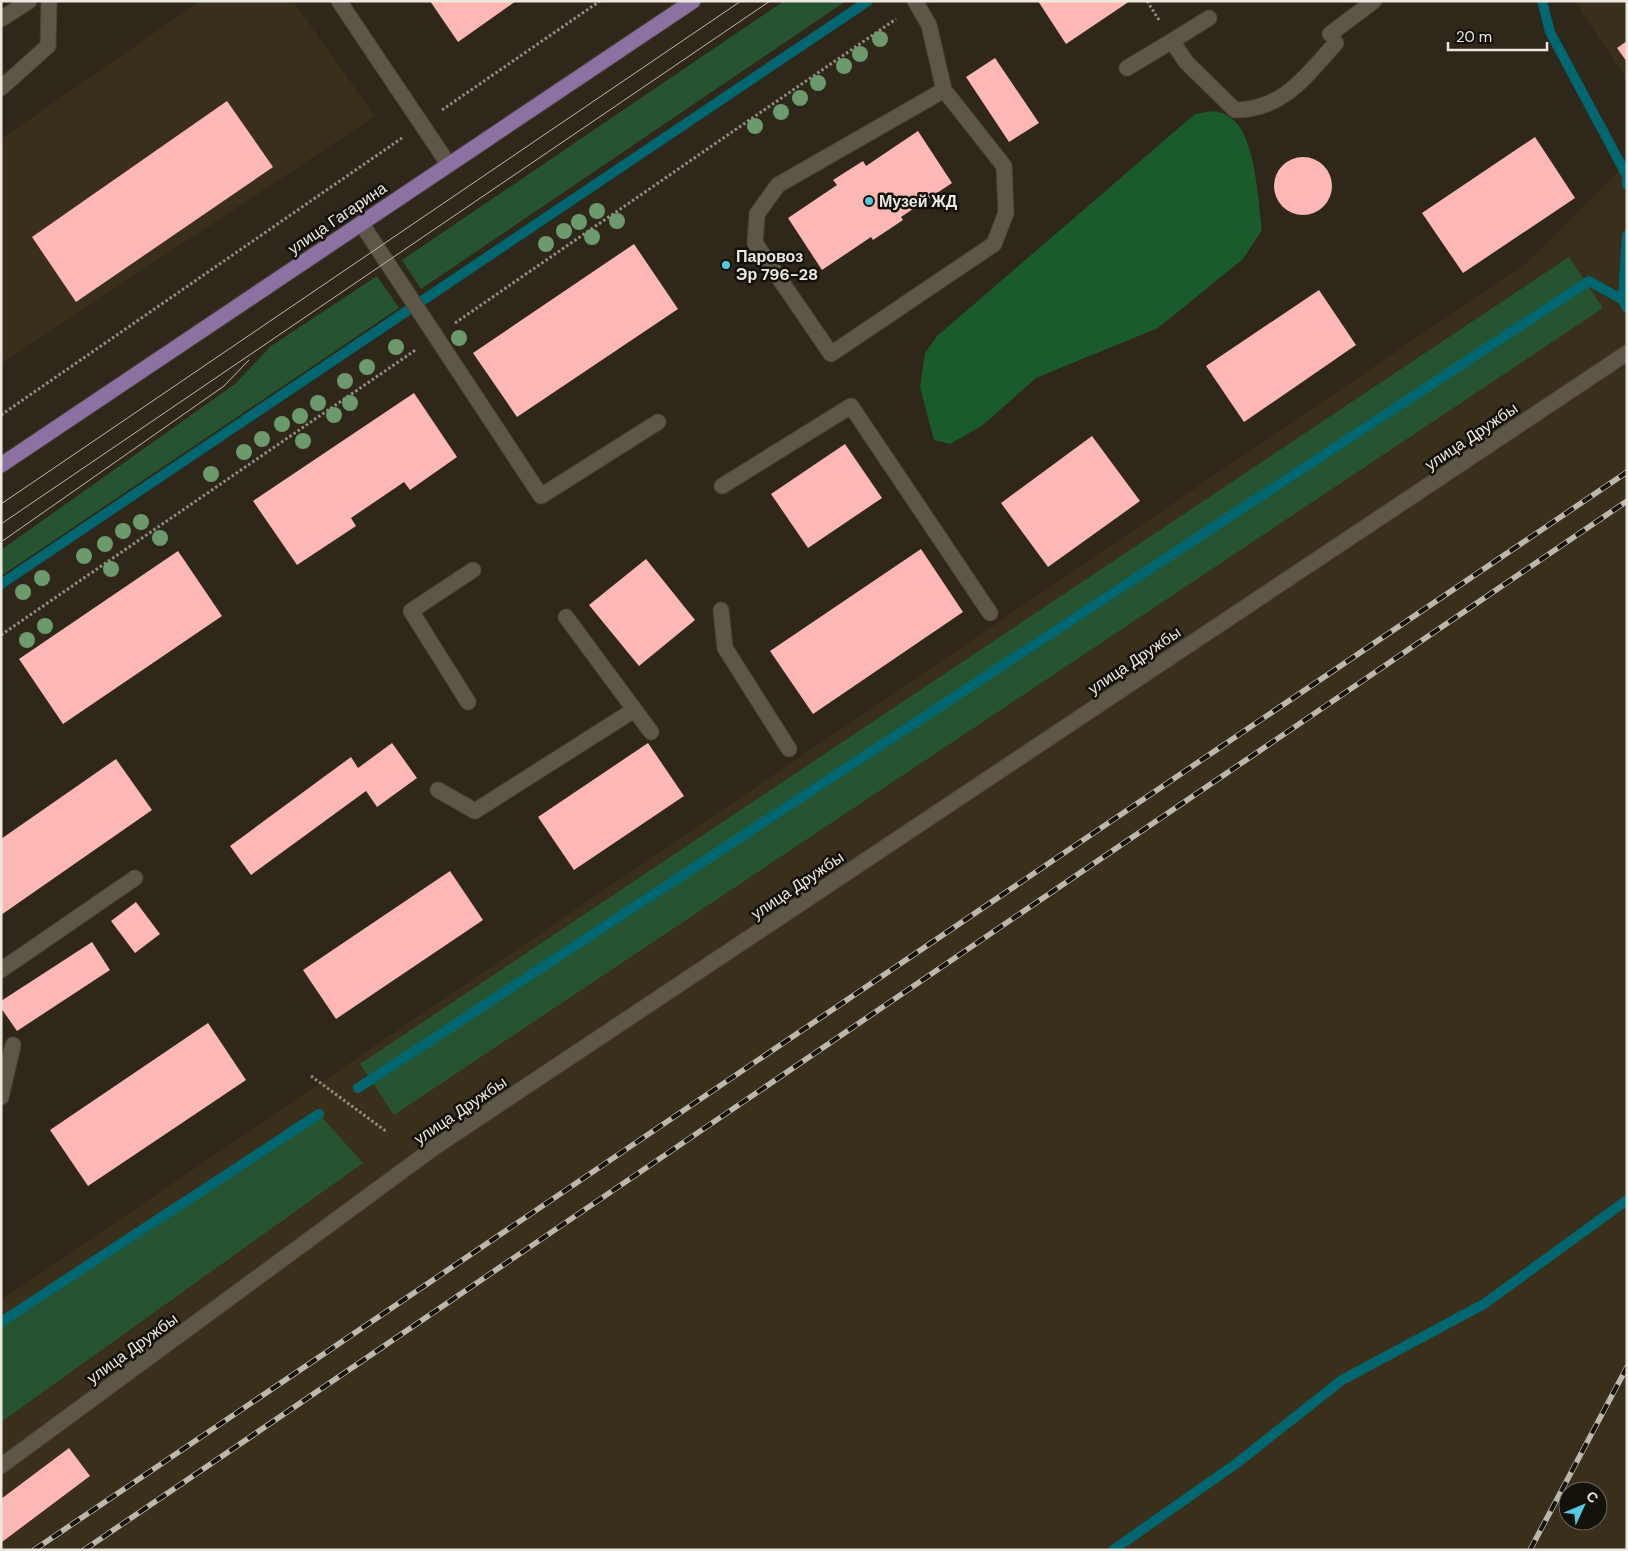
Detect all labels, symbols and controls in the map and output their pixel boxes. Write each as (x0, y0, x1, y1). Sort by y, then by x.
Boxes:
scale bar (1448, 20, 1547, 52)
text: 20 m (1456, 27, 1492, 47)
street label: улица Гагарина (284, 178, 391, 259)
place label: Музей ЖД (879, 191, 958, 212)
marker: Музей ЖД (863, 195, 875, 207)
place label: Паровоз Эр 796-28 (736, 246, 818, 285)
marker: Паровоз Эр 796-28 (720, 259, 732, 271)
street label: улица Дружбы (1421, 398, 1522, 475)
street label: улица Дружбы (1084, 622, 1185, 699)
street label: улица Дружбы (747, 847, 848, 924)
street label: улица Дружбы (410, 1072, 511, 1149)
street label: улица Дружбы (83, 1308, 182, 1389)
north arrow (1558, 1481, 1608, 1531)
text: С (1582, 1487, 1602, 1507)

